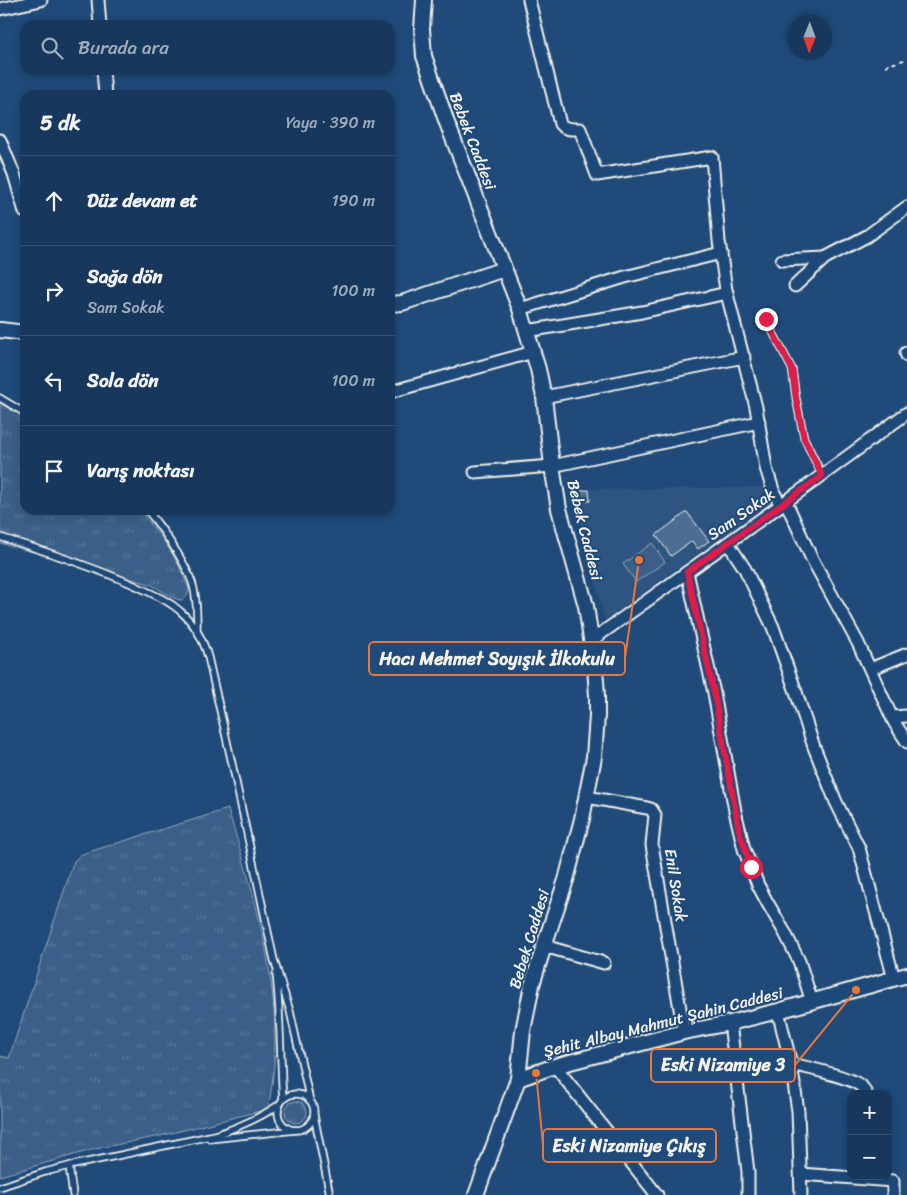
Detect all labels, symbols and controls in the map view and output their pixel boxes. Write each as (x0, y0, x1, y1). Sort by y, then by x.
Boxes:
north arrow (787, 15, 832, 60)
search box (20, 20, 395, 75)
text: Burada ara (78, 31, 169, 64)
icon: search (38, 34, 66, 62)
street label: Bebek Caddesi (441, 88, 505, 195)
text: 5 dk (40, 104, 81, 142)
text: Yaya · 390 m (286, 108, 375, 137)
text: Düz devam et (87, 184, 198, 217)
text: 190 m (332, 186, 375, 215)
icon: ahead (40, 187, 68, 215)
text: Sağa dön (87, 260, 162, 293)
text: 100 m (331, 276, 375, 305)
icon: right (40, 277, 68, 305)
text: Sam Sokak (87, 293, 165, 322)
route end (755, 308, 778, 331)
text: Sola dön (87, 364, 158, 397)
text: 100 m (331, 366, 375, 395)
icon: left (40, 367, 68, 395)
text: Varış noktası (87, 454, 194, 487)
icon: arrive (40, 457, 68, 485)
street label: Bebek Caddesi (558, 477, 612, 584)
street label: Sam Sokak (701, 480, 781, 548)
callout: Hacı Mehmet Soyışık İlkokulu (369, 642, 625, 675)
text: Hacı Mehmet Soyışık İlkokulu (378, 643, 615, 675)
street label: Enil Sokak (656, 846, 696, 924)
route start (740, 856, 763, 879)
street label: Bebek Caddesi (500, 885, 558, 992)
street label: Şehit Albay Mahmut Şahin Caddesi (540, 978, 786, 1066)
callout: Eski Nizamiye 3 (651, 1049, 795, 1082)
text: Eski Nizamiye 3 (661, 1049, 785, 1081)
map controls (847, 1090, 892, 1180)
button: + (847, 1090, 892, 1135)
callout: Eski Nizamiye Çıkış (543, 1129, 716, 1162)
text: Eski Nizamiye Çıkış (552, 1130, 707, 1162)
button: − (847, 1135, 892, 1180)

